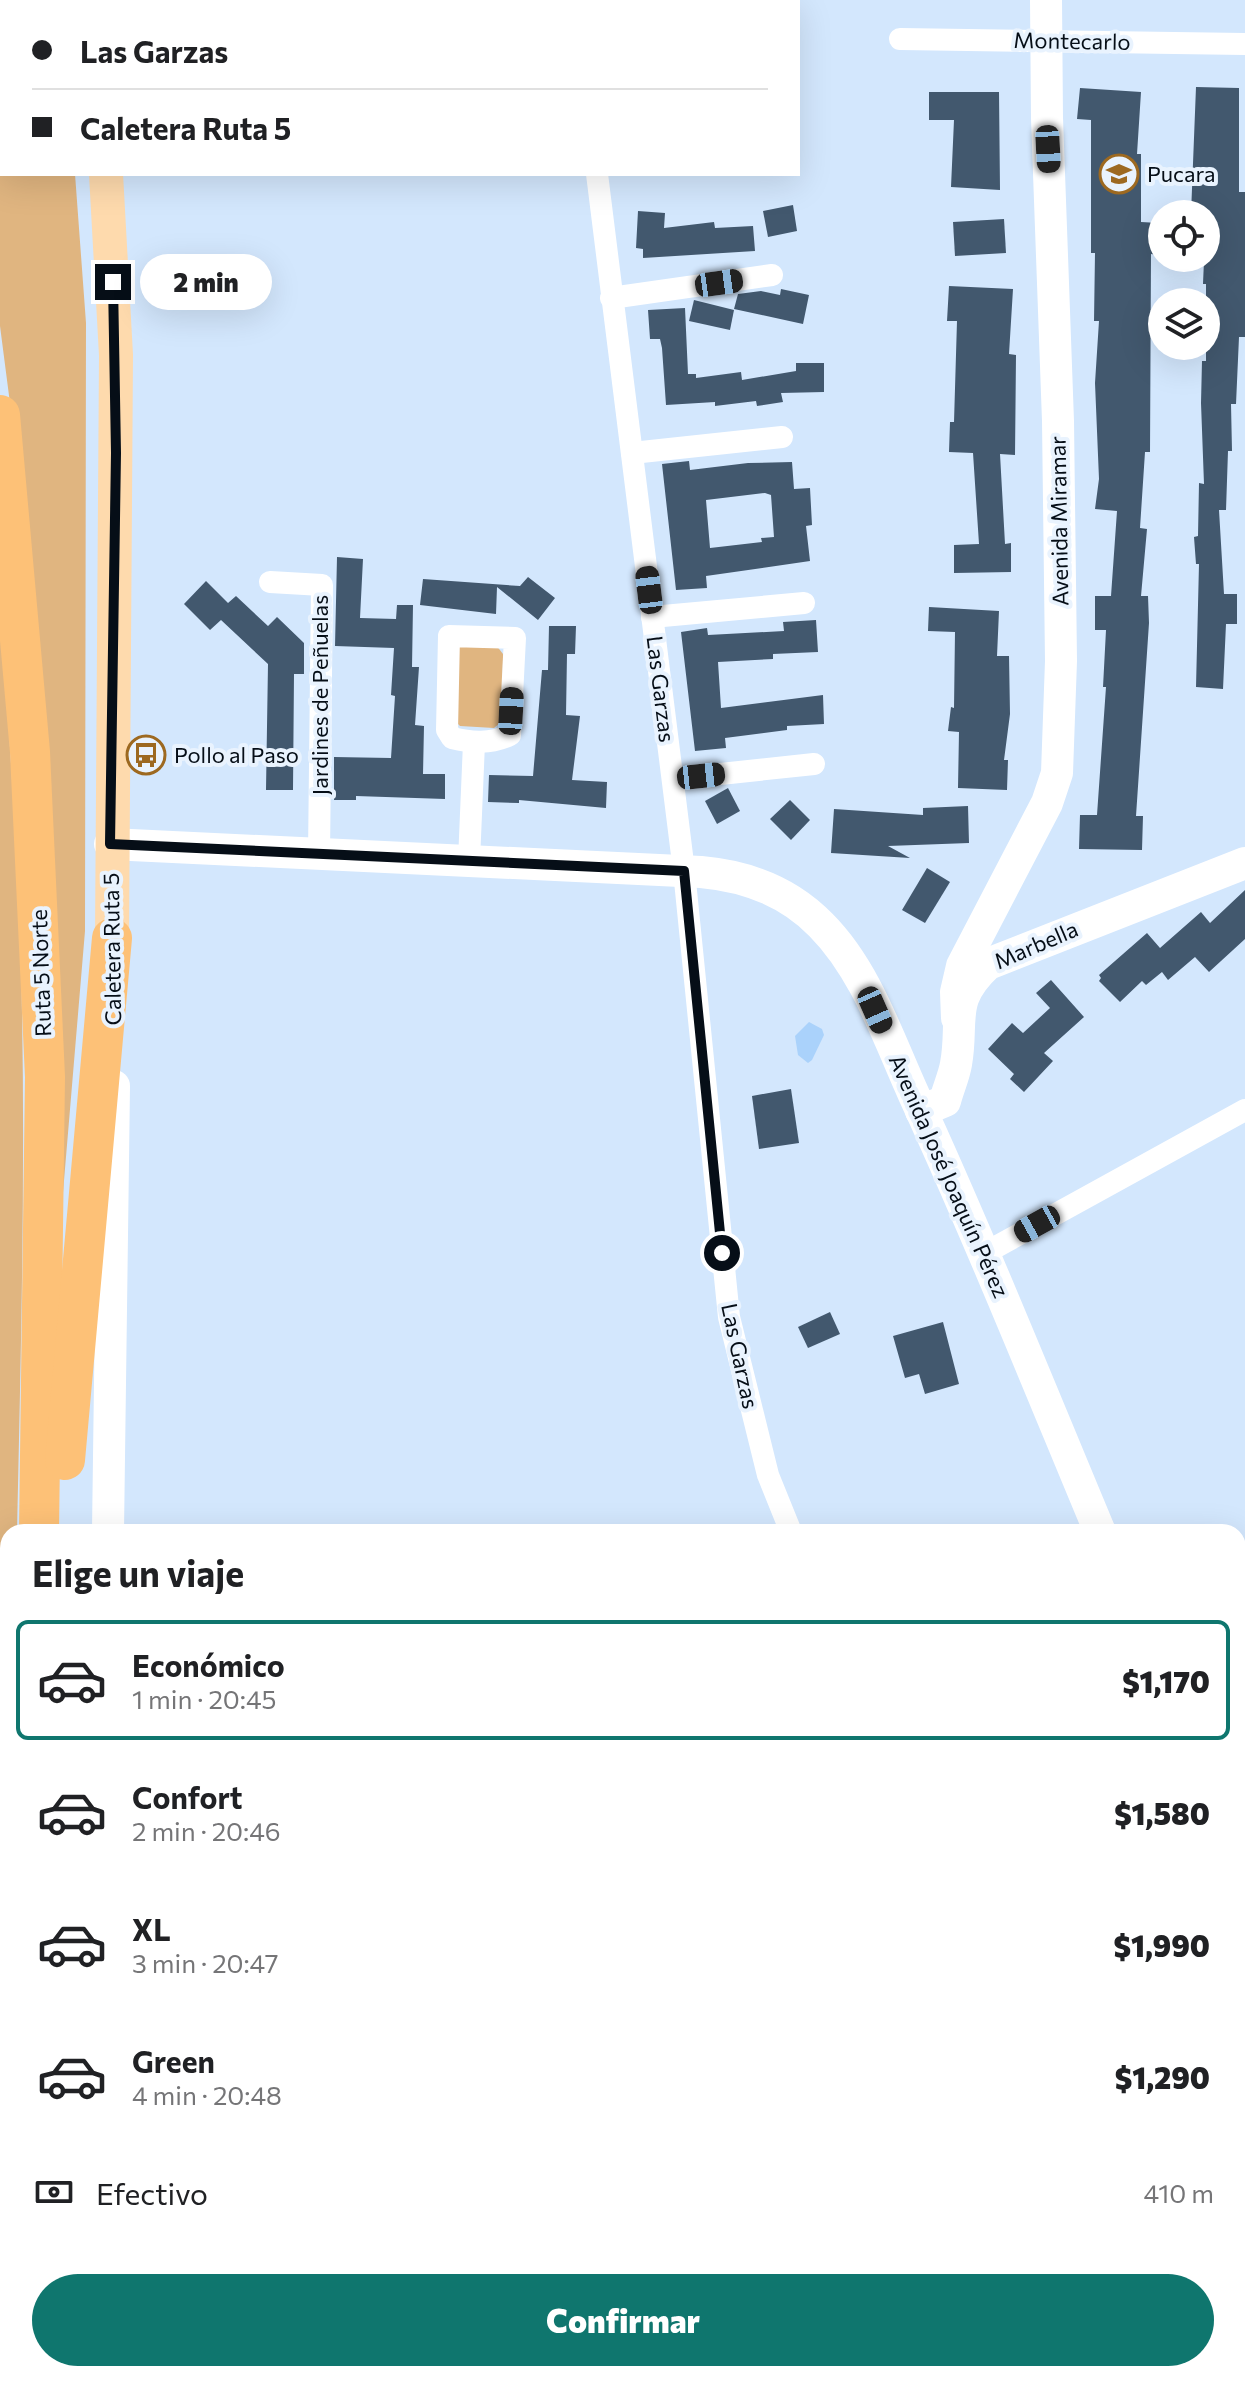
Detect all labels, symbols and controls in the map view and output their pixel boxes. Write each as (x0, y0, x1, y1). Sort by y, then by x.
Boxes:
street label: Montecarlo (1013, 26, 1131, 55)
text: Las Garzas (80, 32, 228, 69)
text: Caletera Ruta 5 (80, 109, 291, 146)
car (1035, 124, 1061, 174)
school or university icon: Pucara (1098, 153, 1140, 195)
place label: Pucara (1147, 160, 1216, 187)
map controls (1148, 200, 1220, 360)
button: locate (1148, 200, 1220, 272)
callout: 2 min (141, 254, 273, 310)
route end (95, 264, 131, 300)
text: 2 min (173, 266, 239, 297)
car (694, 268, 744, 298)
button: layers (1148, 288, 1220, 360)
street label: Avenida Miramar (1044, 436, 1073, 606)
car (634, 565, 664, 615)
street label: Jardines de Peñuelas (306, 595, 333, 795)
street label: Las Garzas (642, 634, 681, 744)
car (498, 686, 524, 736)
bus stop icon: Pollo al Paso (125, 734, 167, 776)
place label: Pollo al Paso (174, 741, 299, 768)
car (676, 762, 726, 790)
street label: Caletera Ruta 5 (97, 872, 126, 1026)
street label: Ruta 5 Norte (25, 909, 56, 1037)
street label: Marbella (990, 915, 1082, 974)
car (854, 983, 896, 1037)
street label: Avenida José Joaquín Pérez (884, 1050, 1015, 1302)
car (1010, 1202, 1064, 1246)
route start (704, 1235, 740, 1271)
street label: Las Garzas (716, 1301, 765, 1411)
text: Elige un viaje (32, 1550, 244, 1594)
icon: car (36, 1644, 108, 1716)
text: Económico (132, 1646, 285, 1683)
text: $1,170 (1122, 1662, 1210, 1699)
text: 1 min · 20:45 (132, 1683, 276, 1714)
icon: car (36, 1776, 108, 1848)
text: Confort (132, 1778, 243, 1815)
text: $1,580 (1114, 1794, 1210, 1831)
text: 2 min · 20:46 (132, 1815, 281, 1846)
icon: car (36, 1908, 108, 1980)
text: XL (132, 1910, 171, 1947)
text: $1,990 (1114, 1926, 1210, 1963)
text: 3 min · 20:47 (132, 1947, 278, 1978)
icon: car (36, 2040, 108, 2112)
text: Green (132, 2042, 215, 2079)
text: $1,290 (1115, 2058, 1210, 2095)
text: 4 min · 20:48 (132, 2079, 282, 2110)
icon: cash (32, 2170, 76, 2214)
text: Efectivo (96, 2174, 208, 2211)
text: 410 m (1143, 2177, 1214, 2208)
button: Confirmar (32, 2274, 1214, 2366)

